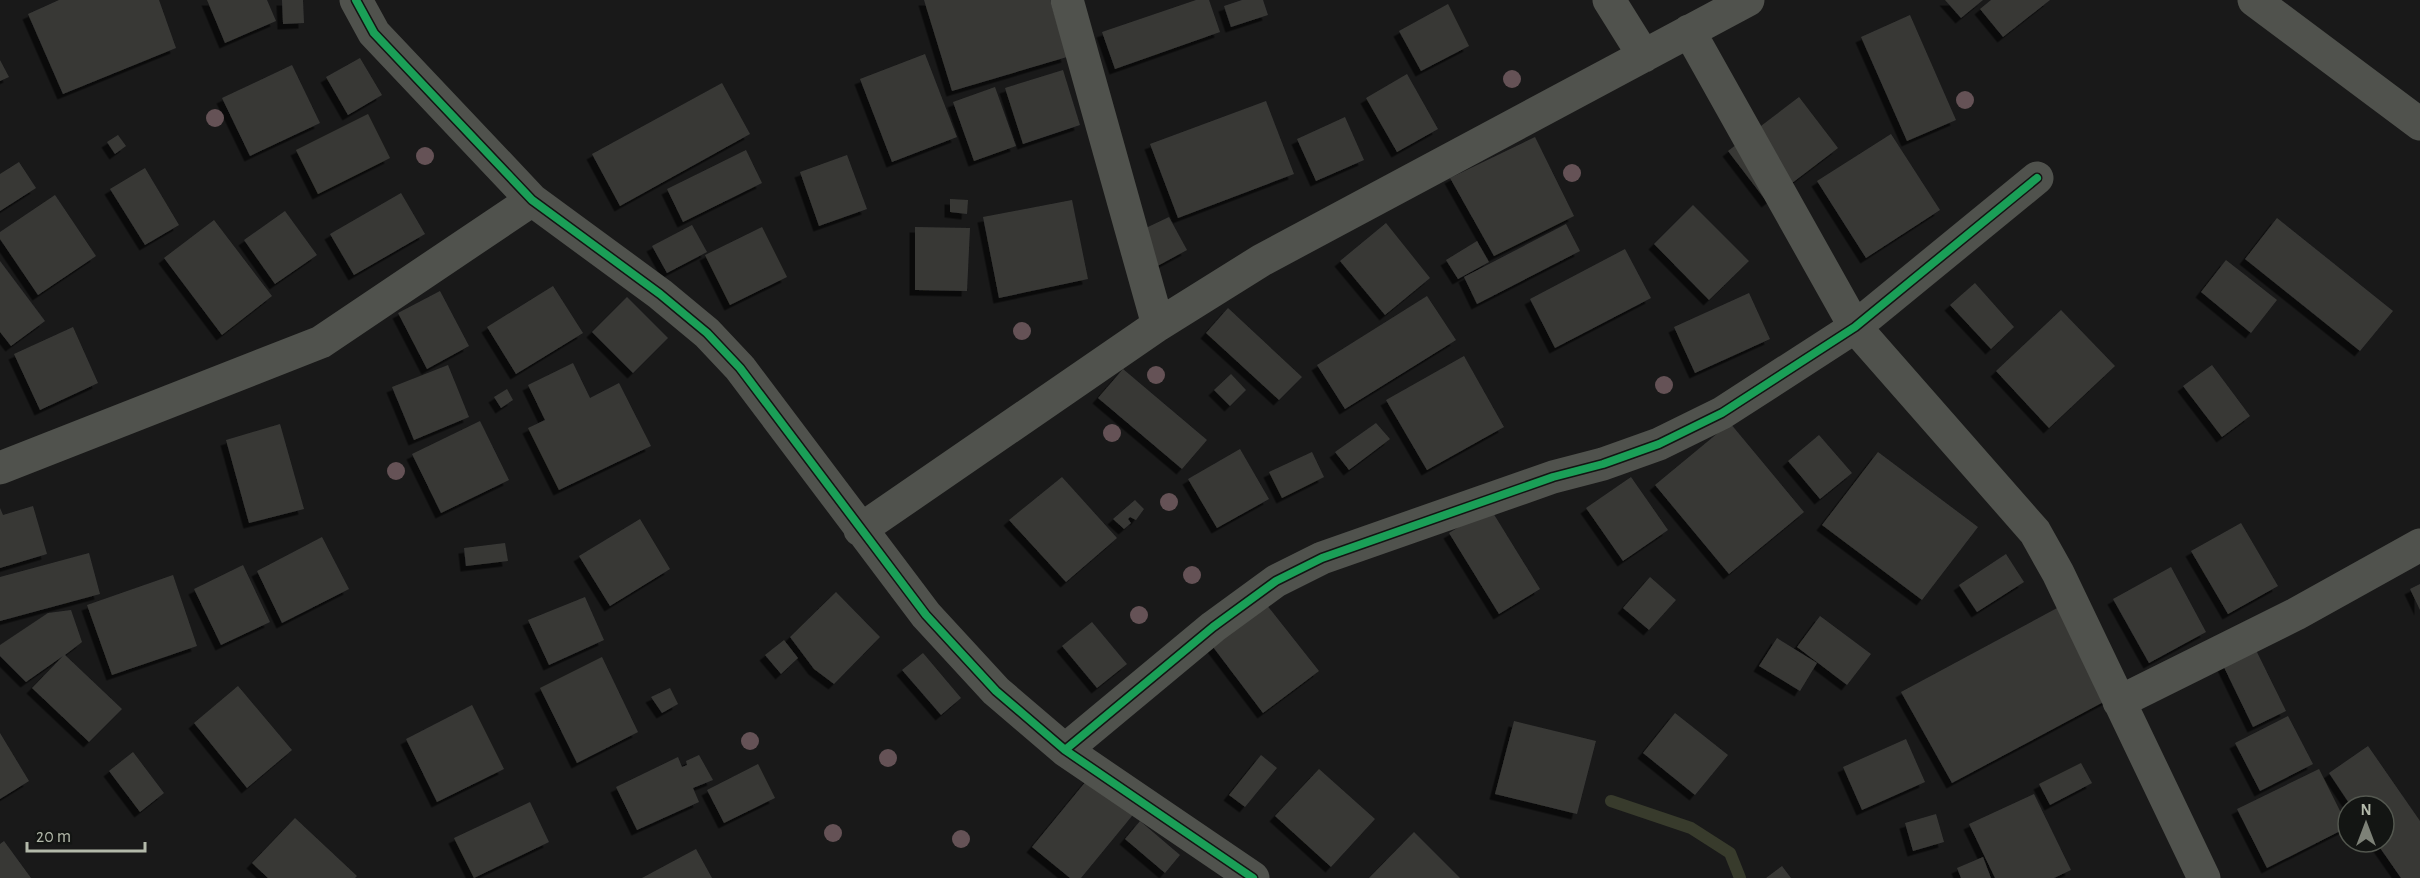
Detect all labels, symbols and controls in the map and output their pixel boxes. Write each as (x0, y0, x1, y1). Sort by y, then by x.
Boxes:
north arrow (2336, 794, 2396, 854)
text: N (2360, 802, 2372, 818)
scale bar (27, 815, 146, 853)
text: 20 m (36, 828, 71, 846)

